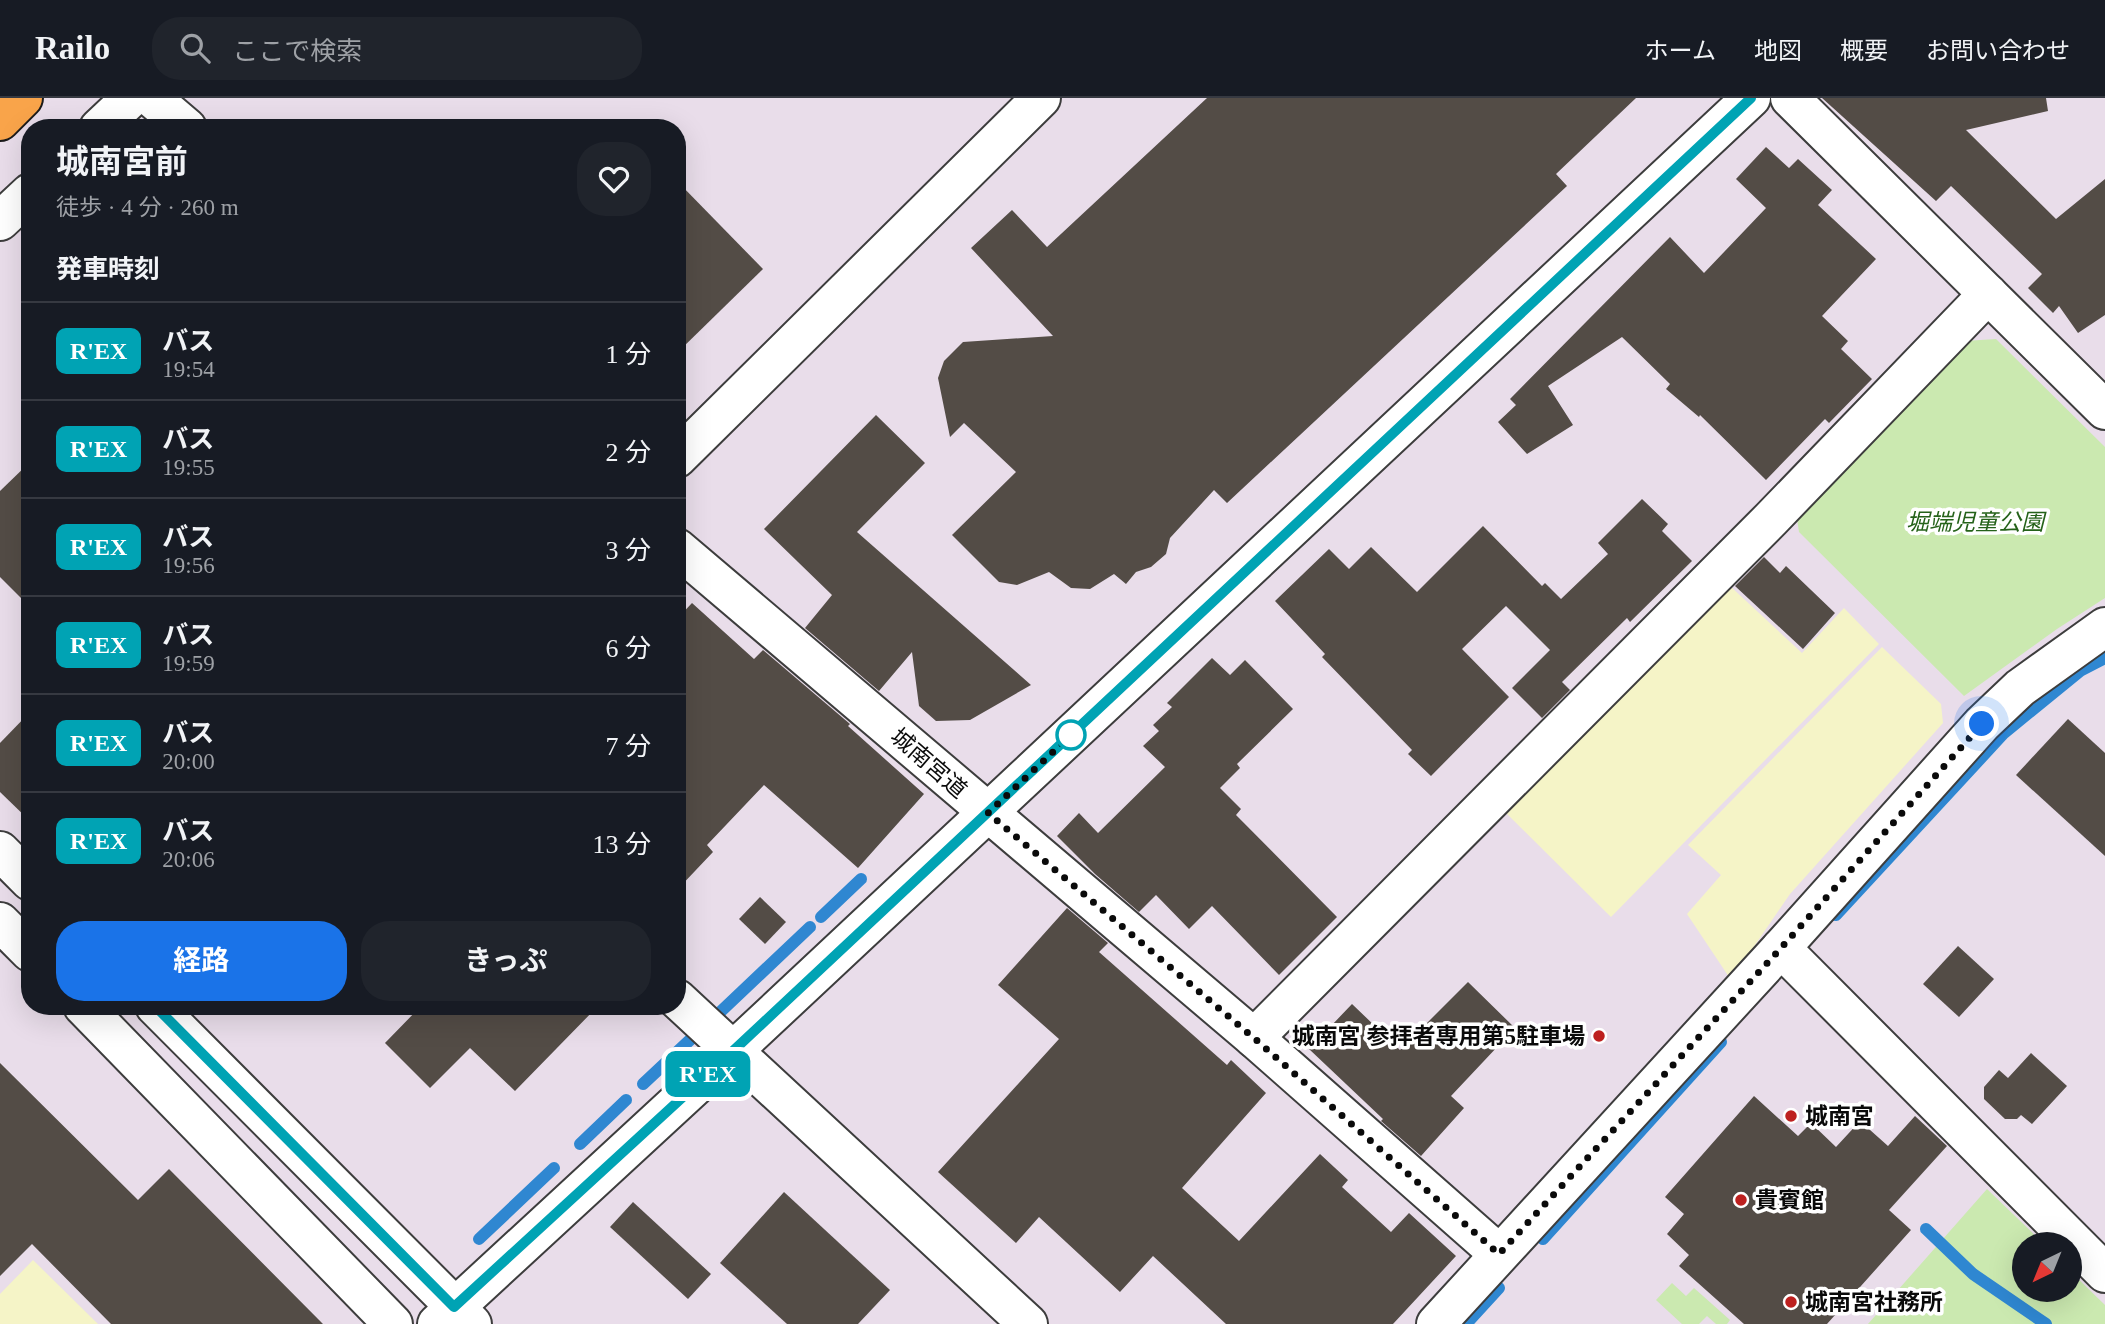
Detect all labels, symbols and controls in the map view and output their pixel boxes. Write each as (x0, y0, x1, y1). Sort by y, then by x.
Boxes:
search box (152, 17, 642, 80)
icon: search (176, 29, 214, 67)
text: Railo (35, 30, 110, 66)
text: ここで検索 (232, 37, 362, 66)
text: ホーム (1645, 38, 1716, 64)
text: 地図 (1754, 38, 1802, 64)
text: 概要 (1840, 38, 1888, 64)
text: お問い合わせ (1926, 38, 2070, 64)
button: heart (577, 142, 651, 216)
text: 城南宮前 (56, 144, 188, 180)
text: 徒歩 · 4 分 · 260 m (56, 195, 239, 220)
text: 発車時刻 (56, 255, 160, 284)
text: バス (162, 327, 214, 356)
text: R'EX (70, 338, 127, 364)
text: 1 分 (605, 340, 651, 369)
text: 19:54 (162, 357, 215, 382)
text: バス (162, 425, 214, 454)
text: R'EX (70, 436, 127, 462)
text: 2 分 (605, 438, 651, 467)
text: 19:55 (162, 455, 215, 480)
park label: 堀端児童公園 (1906, 510, 2047, 535)
text: バス (162, 523, 214, 552)
text: R'EX (70, 534, 127, 560)
text: 3 分 (605, 536, 651, 565)
text: 19:56 (162, 553, 215, 578)
text: バス (162, 621, 214, 650)
text: R'EX (70, 632, 127, 658)
text: 6 分 (605, 634, 651, 663)
text: 19:59 (162, 651, 215, 676)
your location (1964, 706, 1999, 741)
text: バス (162, 719, 214, 748)
unlabelled marker (1056, 720, 1086, 750)
street label: 城南宮道 (886, 724, 972, 803)
text: R'EX (70, 730, 127, 756)
text: 7 分 (605, 732, 651, 761)
text: 20:00 (162, 749, 215, 774)
text: バス (162, 817, 214, 846)
text: R'EX (70, 828, 127, 854)
text: 13 分 (592, 830, 651, 859)
text: 20:06 (162, 847, 215, 872)
button: 経路 (56, 921, 347, 1001)
button: きっぷ (361, 921, 651, 1001)
place label: 城南宮 参拝者専用第5駐車場 (1292, 1024, 1585, 1049)
marker: 城南宮 参拝者専用第5駐車場 (1591, 1028, 1607, 1044)
line badge: R'EX (659, 1051, 757, 1097)
text: R'EX (679, 1061, 737, 1087)
place label: 城南宮 (1805, 1104, 1874, 1129)
marker: 城南宮 (1783, 1108, 1799, 1124)
place label: 貴賓館 (1755, 1188, 1824, 1213)
marker: 貴賓館 (1733, 1192, 1749, 1208)
north arrow (2012, 1232, 2082, 1302)
map controls (2012, 1232, 2082, 1302)
place label: 城南宮社務所 (1805, 1290, 1943, 1315)
marker: 城南宮社務所 (1783, 1294, 1799, 1310)

